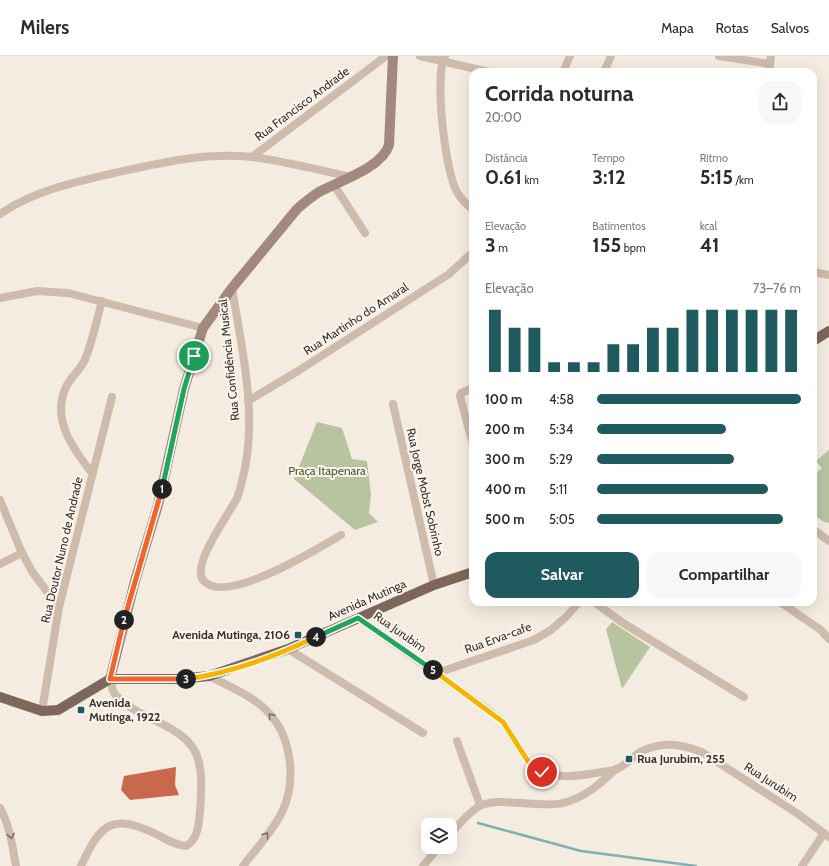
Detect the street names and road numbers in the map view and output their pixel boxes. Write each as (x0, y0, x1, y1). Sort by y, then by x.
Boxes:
street label: Rua Francisco Andrade (251, 63, 352, 144)
street label: Rua Martinho do Amaral (300, 279, 411, 358)
street label: Rua Confidência Musical (215, 298, 242, 422)
street label: Rua Jorge Mobst Sobrinho (403, 426, 448, 558)
street label: Rua Doutor Nuno de Andrade (37, 475, 86, 624)
street label: Avenida Mutinga (325, 575, 409, 624)
street label: Rua Jurubim (371, 608, 430, 655)
street label: Rua Erva-cafe (462, 619, 533, 657)
street label: Rua Jurubim (742, 759, 801, 804)

